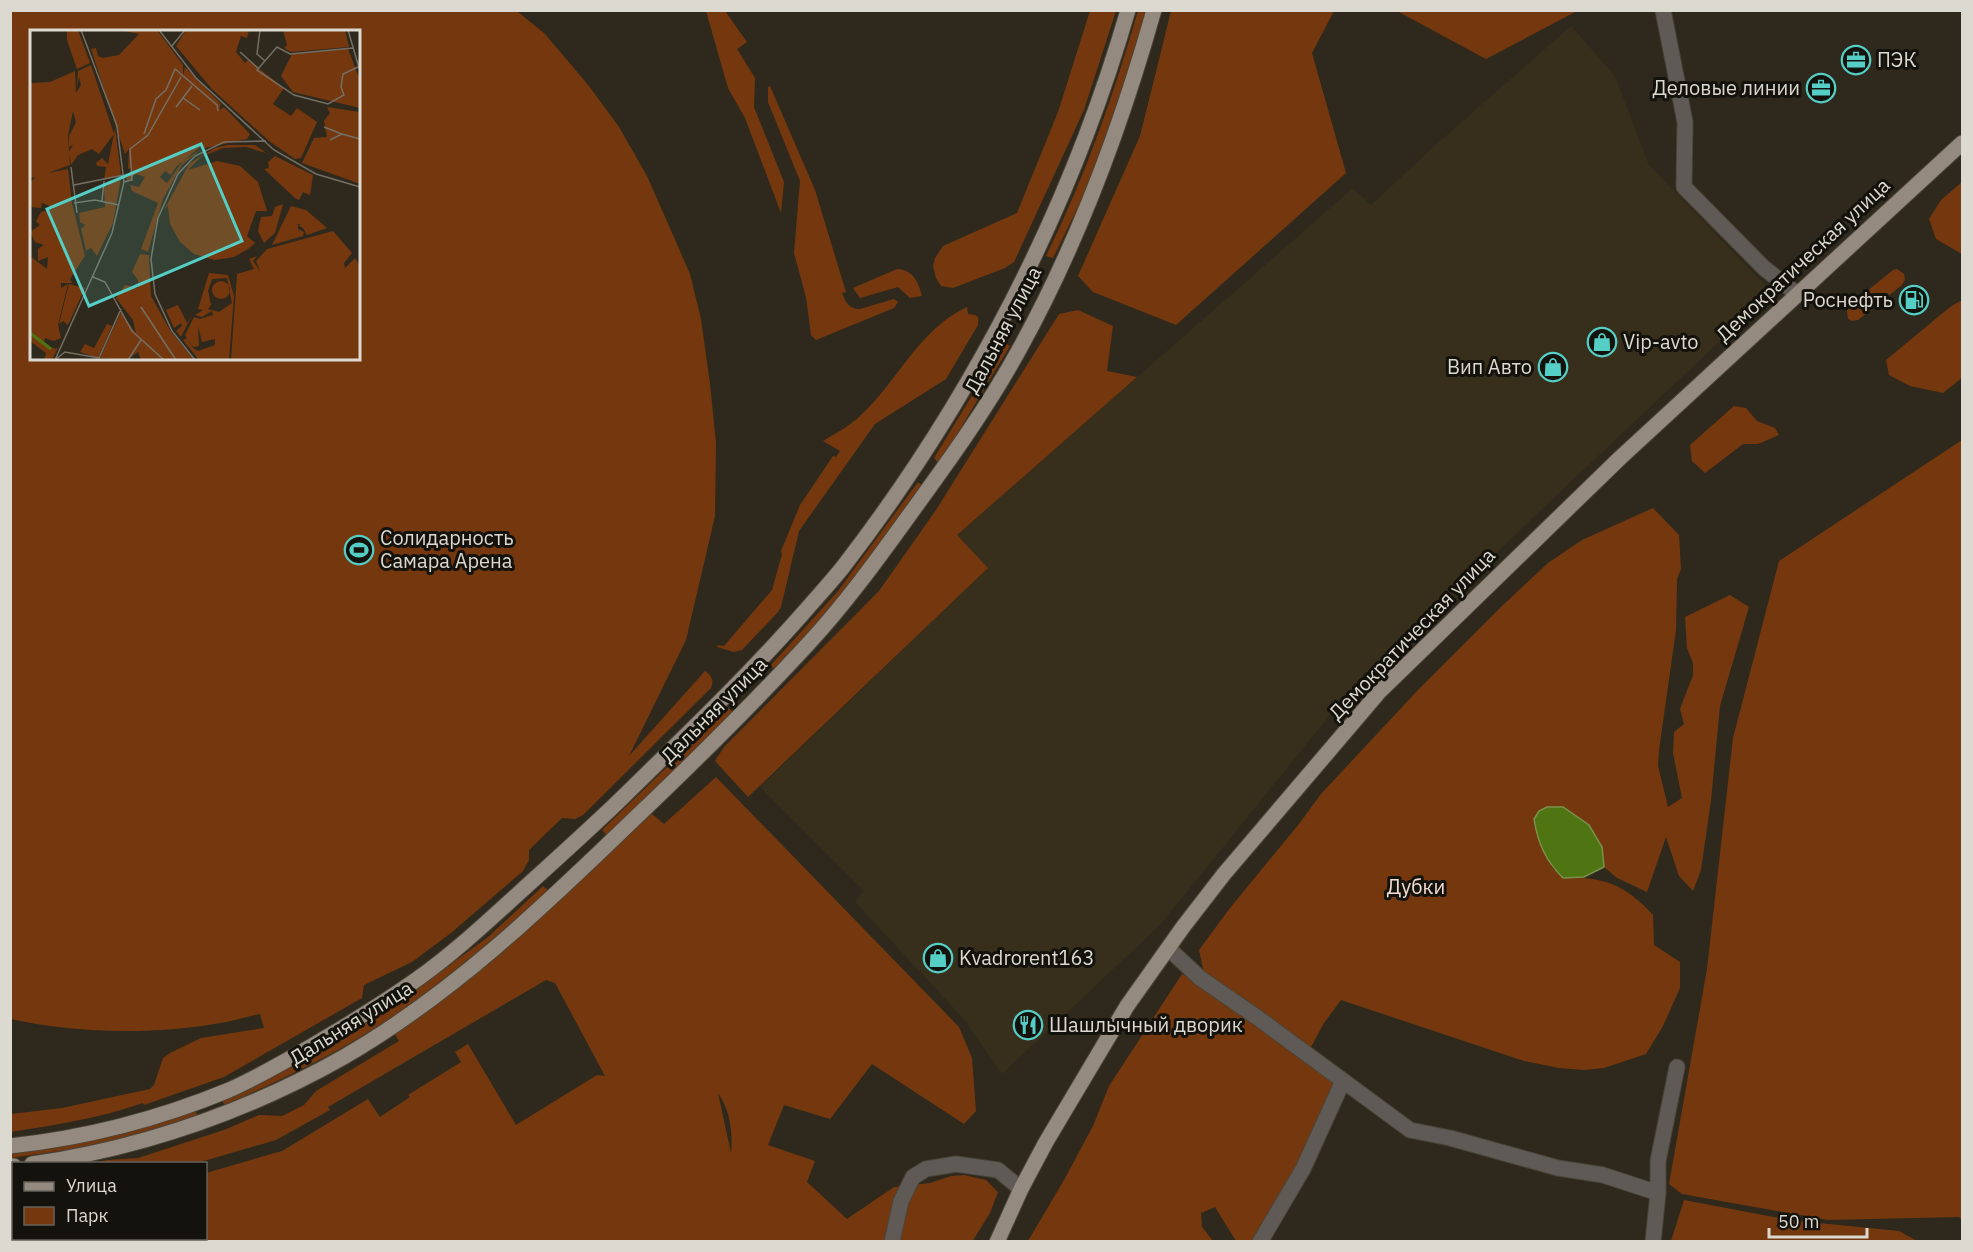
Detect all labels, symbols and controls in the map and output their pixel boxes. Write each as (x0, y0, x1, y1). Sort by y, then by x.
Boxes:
inset map (30, 30, 360, 360)
office icon: ПЭК (1840, 44, 1872, 76)
place label: ПЭК (1877, 46, 1917, 73)
office icon: Деловые линии (1805, 72, 1837, 104)
place label: Деловые линии (1652, 74, 1800, 101)
street label: Демократическая улица (1710, 172, 1896, 348)
street label: Дальняя улица (958, 261, 1048, 398)
fuel station icon: Роснефть (1898, 284, 1930, 316)
place label: Роснефть (1803, 286, 1893, 313)
shop icon: Vip-avto (1586, 326, 1618, 358)
place label: Vip-avto (1623, 328, 1699, 355)
shop icon: Вип Авто (1537, 351, 1569, 383)
place label: Вип Авто (1447, 353, 1532, 380)
place label: Солидарность Самара Арена (380, 524, 514, 574)
sports icon: Солидарность Самара Арена (343, 534, 375, 566)
street label: Демократическая улица (1322, 542, 1501, 725)
street label: Дальняя улица (655, 650, 773, 769)
park label: Дубки (1387, 873, 1445, 900)
shop icon: Kvadrorent163 (922, 942, 954, 974)
place label: Kvadrorent163 (959, 944, 1094, 971)
street label: Дальняя улица (284, 974, 418, 1071)
restaurant icon: Шашлычный дворик (1012, 1009, 1044, 1041)
place label: Шашлычный дворик (1049, 1011, 1243, 1038)
legend (12, 1162, 207, 1240)
text: Улица (66, 1174, 117, 1197)
scale bar (1769, 1201, 1866, 1239)
text: Парк (66, 1204, 109, 1227)
text: 50 m (1778, 1210, 1820, 1233)

